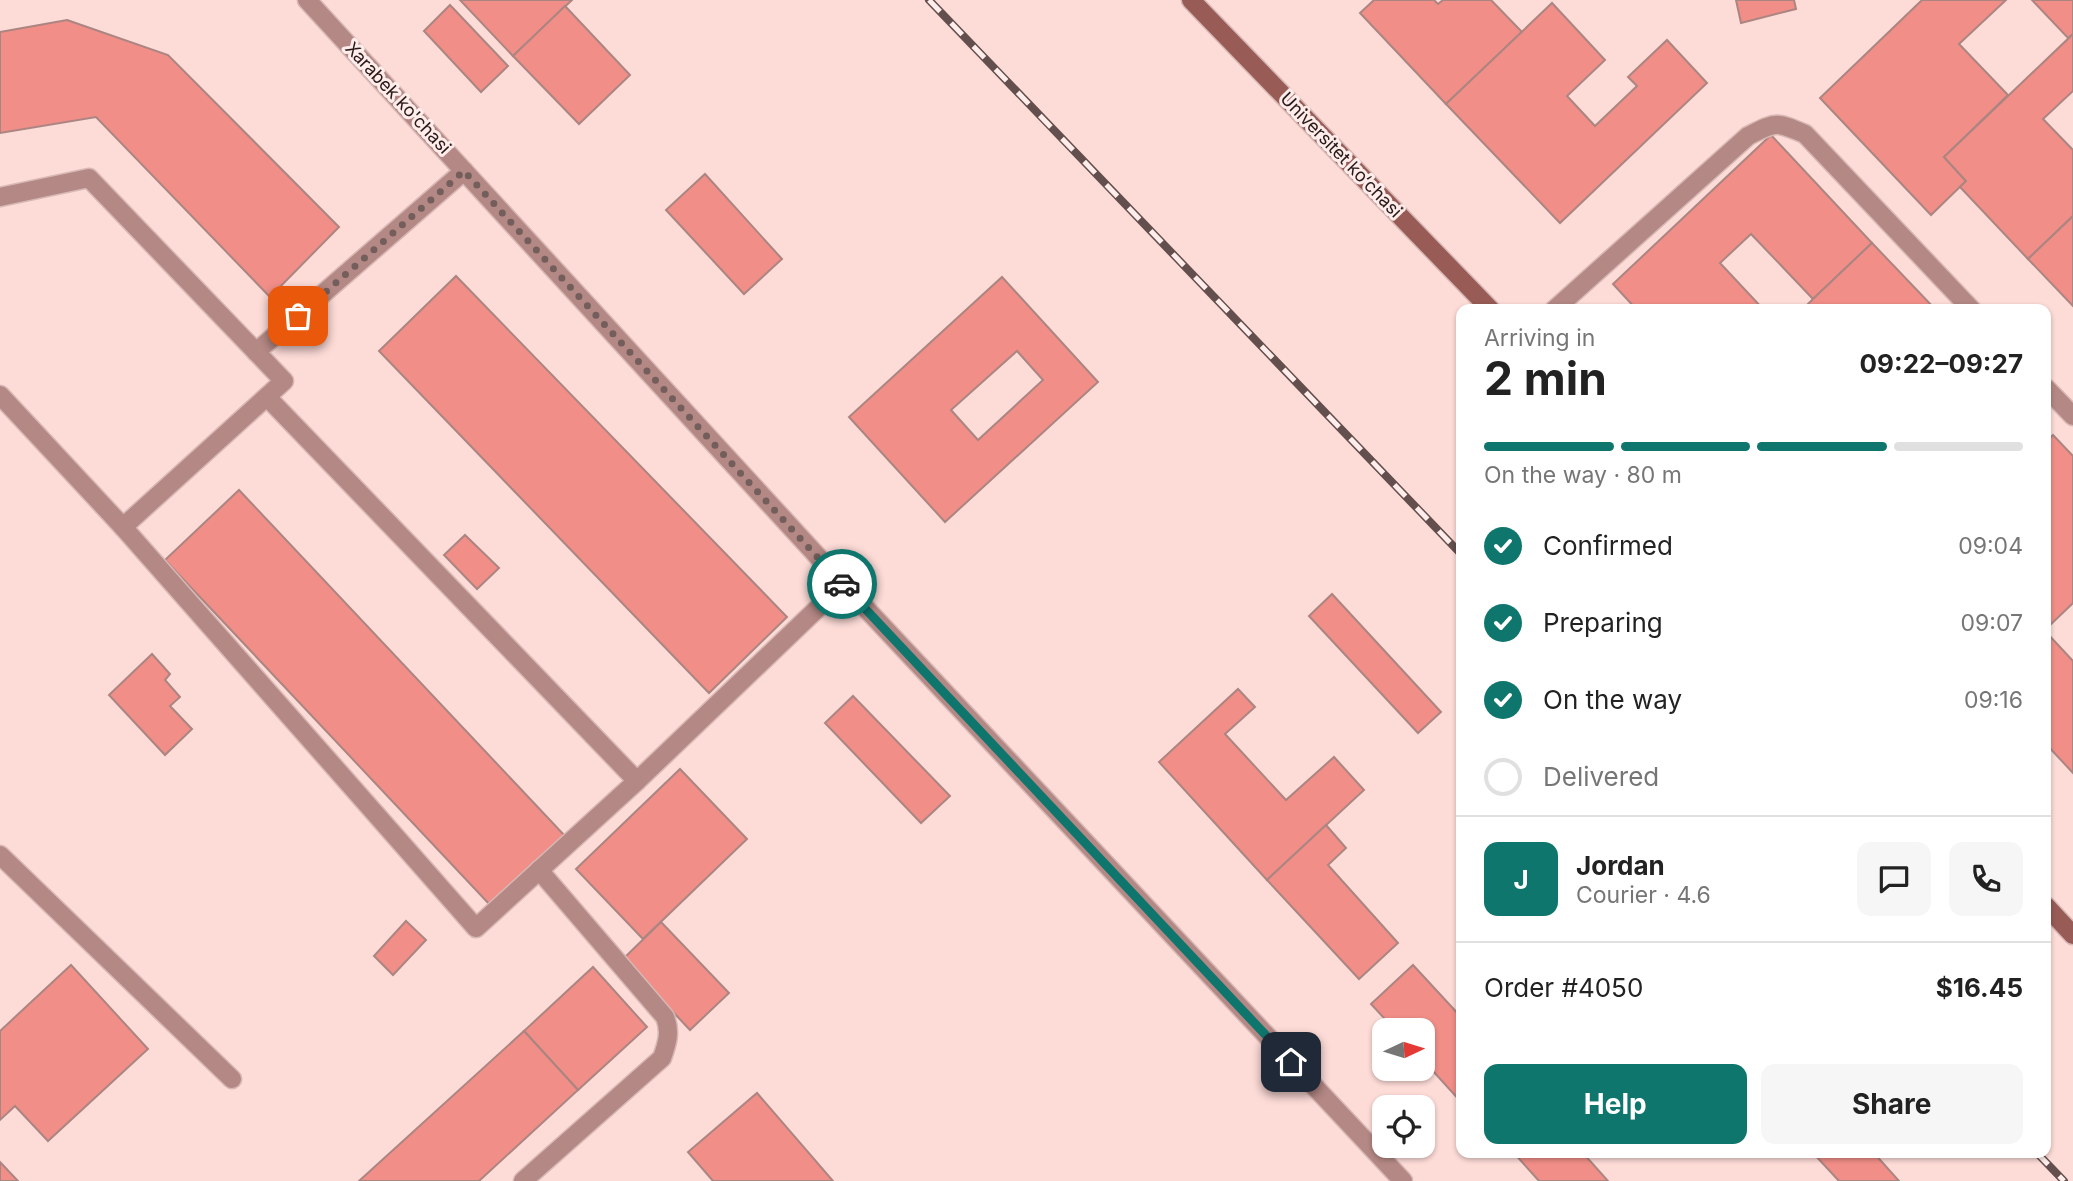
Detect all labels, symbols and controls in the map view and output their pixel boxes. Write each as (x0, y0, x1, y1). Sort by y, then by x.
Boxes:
street label: Xarabek ko'chasi (341, 38, 455, 158)
street label: Universitet kо‘chasi (1276, 88, 1406, 222)
pin (268, 286, 328, 346)
icon: bag (279, 297, 317, 335)
text: Arriving in (1484, 324, 1595, 352)
text: 09:22–09:27 (1860, 348, 2023, 379)
text: 2 min (1484, 350, 1607, 406)
text: On the way · 80 m (1484, 461, 1682, 489)
icon: check (1484, 527, 1522, 565)
text: Confirmed (1543, 530, 1673, 561)
text: 09:04 (1958, 532, 2023, 560)
courier (807, 549, 877, 619)
icon: car (823, 565, 861, 603)
icon: check (1484, 604, 1522, 642)
text: Preparing (1543, 607, 1663, 638)
text: 09:07 (1961, 609, 2023, 637)
icon: check (1484, 681, 1522, 719)
text: On the way (1543, 684, 1682, 715)
text: 09:16 (1964, 686, 2023, 714)
text: Delivered (1543, 761, 1659, 792)
button: chat (1857, 842, 1931, 916)
button: phone (1949, 842, 2023, 916)
text: Jordan (1576, 850, 1665, 881)
text: J (1513, 864, 1529, 895)
text: Courier · 4.6 (1576, 881, 1711, 909)
text: Order #4050 (1484, 972, 1643, 1003)
text: $16.45 (1936, 972, 2023, 1003)
north arrow (1372, 1018, 1435, 1082)
map controls (1372, 1018, 1435, 1158)
pin (1261, 1032, 1321, 1092)
icon: home (1272, 1043, 1310, 1081)
button: Help (1484, 1064, 1747, 1144)
button: Share (1761, 1064, 2023, 1144)
button: locate (1372, 1095, 1435, 1158)

